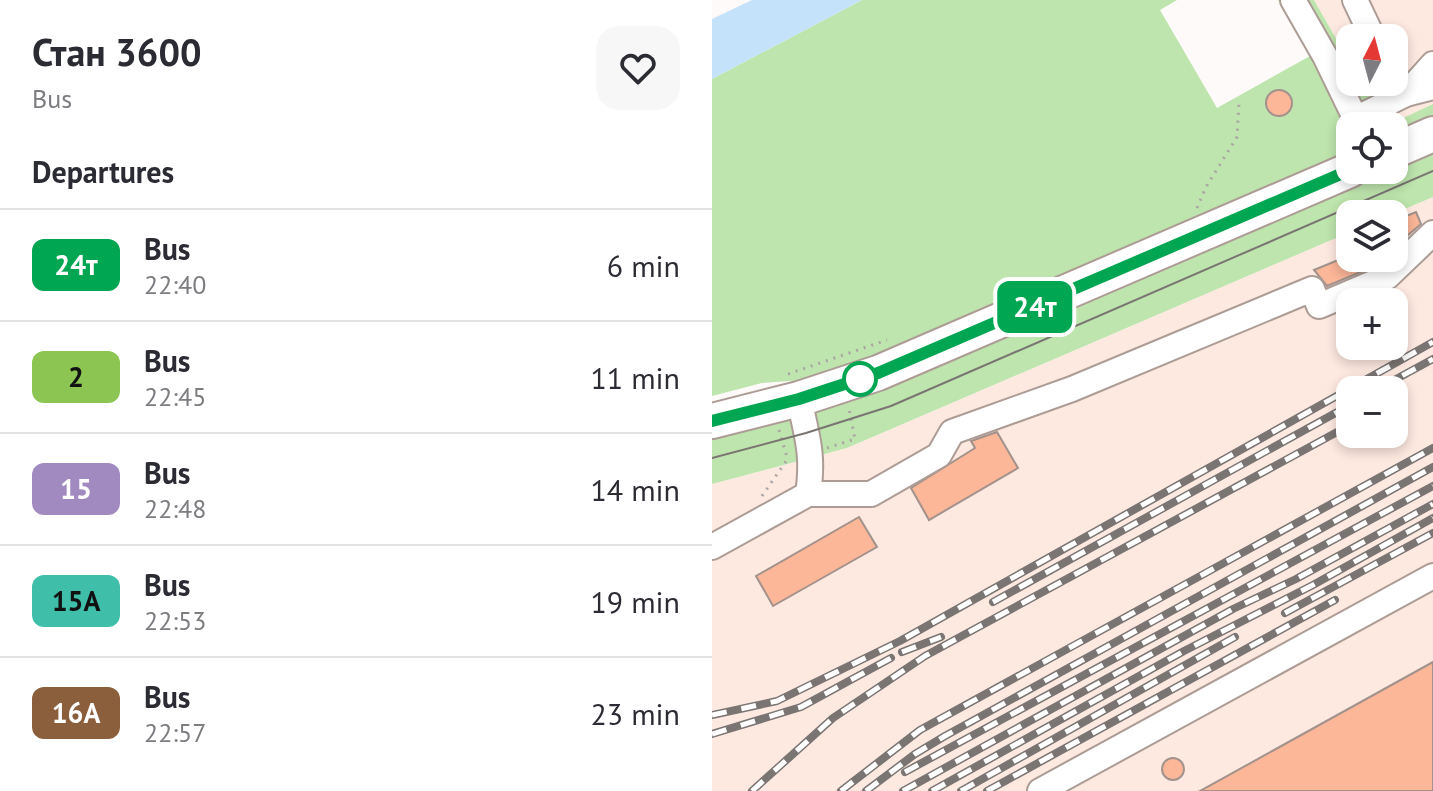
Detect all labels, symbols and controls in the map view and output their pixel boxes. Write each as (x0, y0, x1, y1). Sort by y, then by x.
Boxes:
north arrow (1336, 24, 1408, 96)
map controls (1336, 24, 1408, 448)
button: heart (596, 26, 680, 110)
text: Стан 3600 (32, 27, 201, 76)
text: Bus (32, 82, 72, 115)
button: locate (1336, 112, 1408, 184)
text: Departures (32, 152, 174, 191)
button: layers (1336, 200, 1408, 272)
text: Bus (144, 229, 191, 268)
text: 24т (54, 246, 98, 283)
text: 6 min (607, 246, 680, 285)
text: 22:40 (144, 268, 206, 301)
line badge: 24т (989, 281, 1081, 333)
text: 24т (1013, 288, 1057, 325)
button: + (1336, 288, 1408, 360)
text: Bus (144, 341, 191, 380)
text: 2 (68, 358, 84, 395)
text: 11 min (590, 358, 680, 397)
unlabelled marker (843, 362, 877, 396)
button: − (1336, 376, 1408, 448)
text: 22:45 (144, 380, 206, 413)
text: Bus (144, 453, 191, 492)
text: 15 (60, 470, 92, 507)
text: 14 min (590, 470, 680, 509)
text: 22:48 (144, 492, 206, 525)
text: Bus (144, 565, 191, 604)
text: 15А (52, 582, 100, 619)
text: 19 min (590, 582, 680, 621)
text: 22:53 (144, 604, 206, 637)
text: Bus (144, 677, 191, 716)
text: 16А (52, 694, 100, 731)
text: 23 min (590, 694, 680, 733)
text: 22:57 (144, 716, 206, 749)

